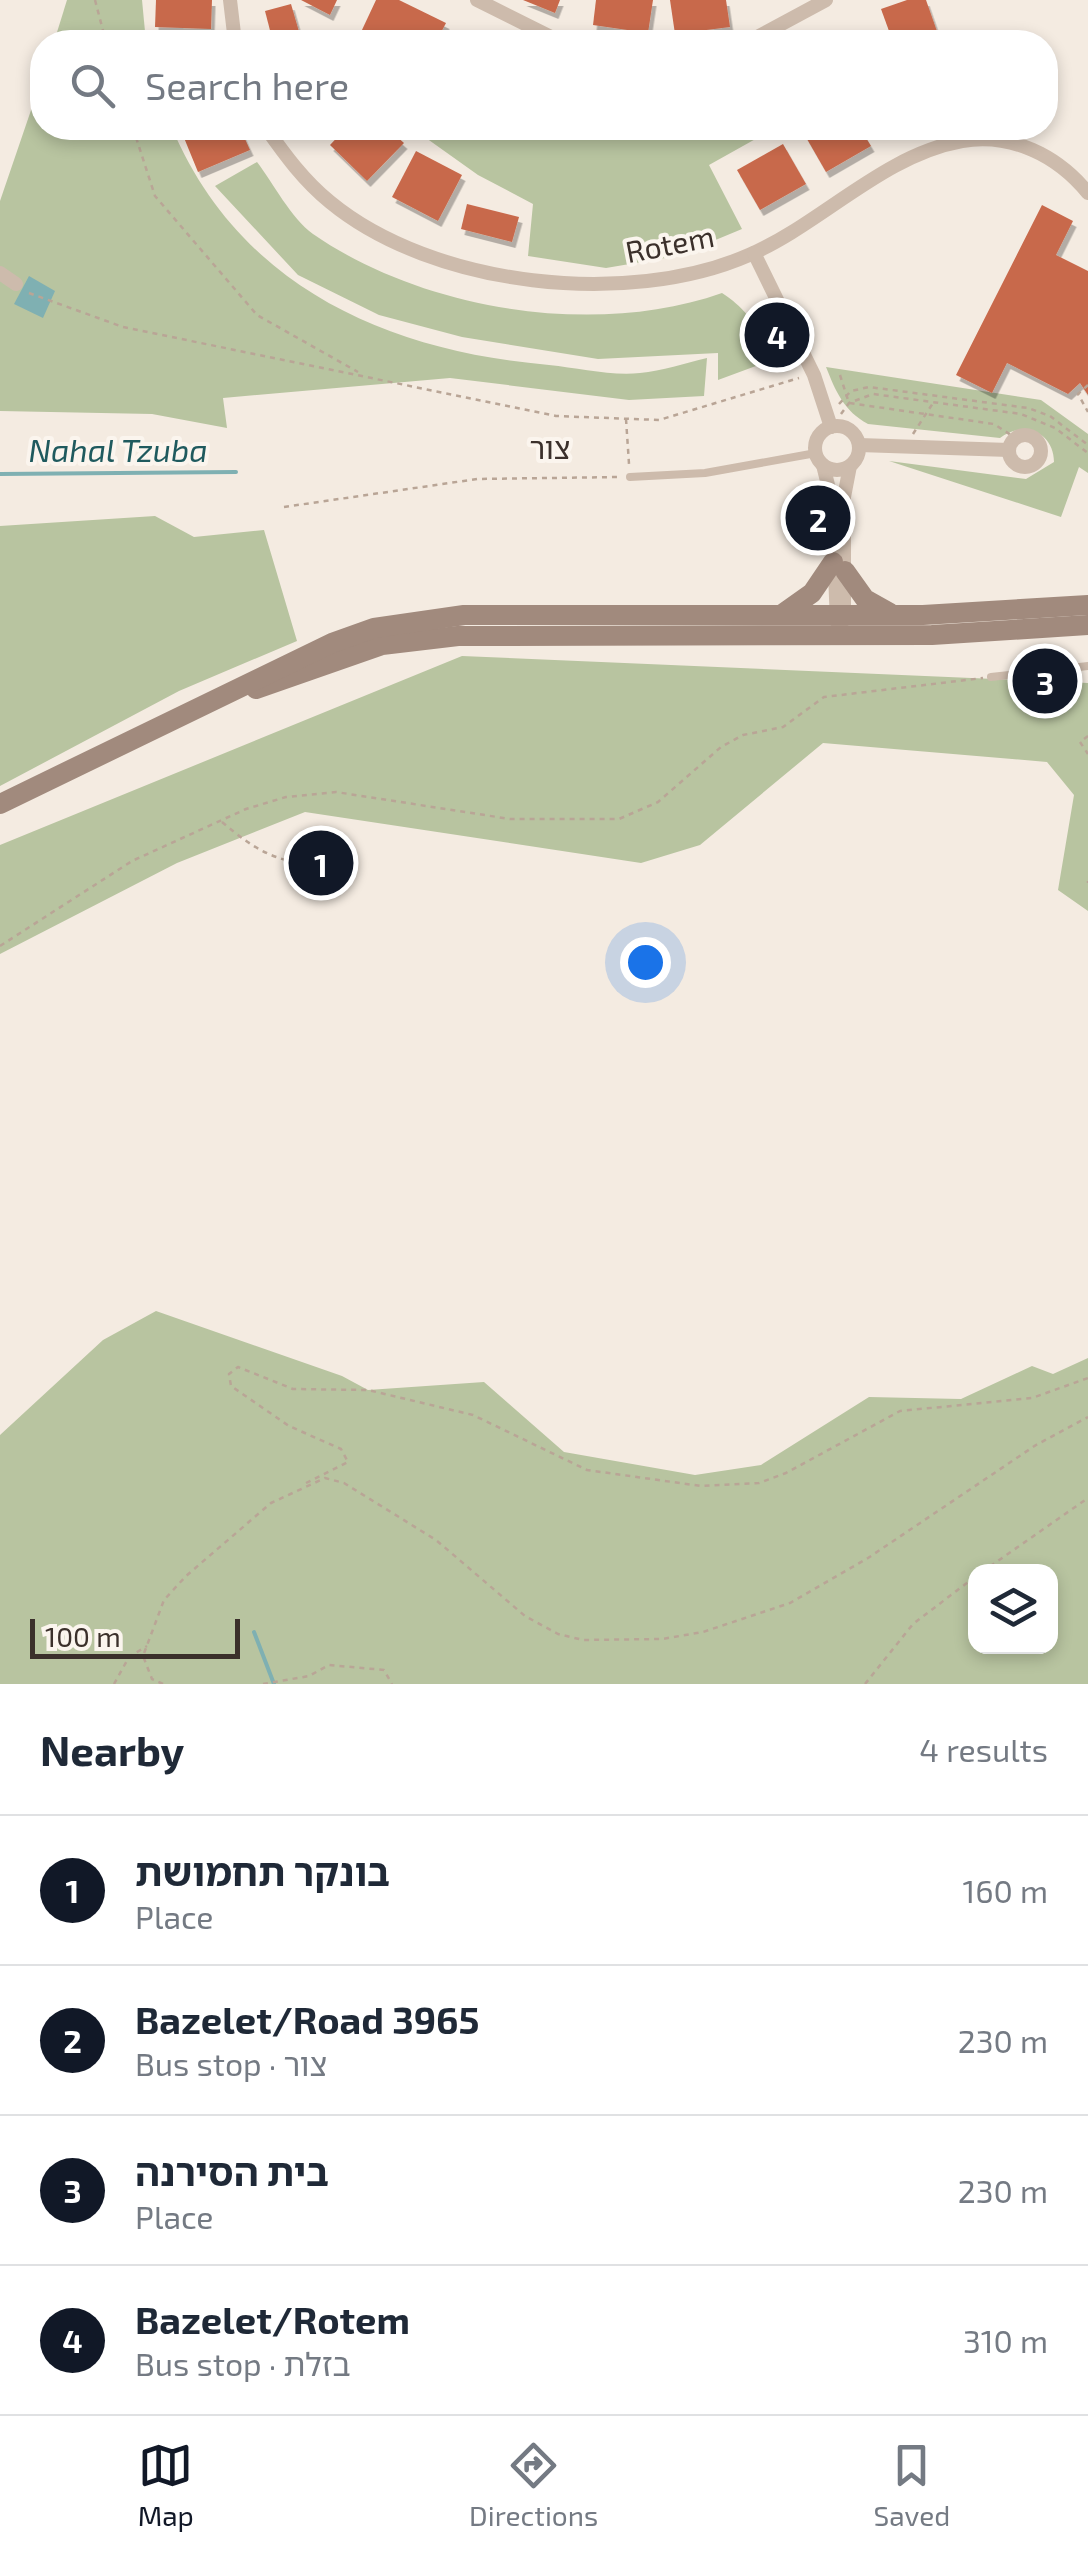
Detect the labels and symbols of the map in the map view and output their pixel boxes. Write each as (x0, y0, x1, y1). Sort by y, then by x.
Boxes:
street label: Rotem (622, 217, 717, 269)
pin: 4 (744, 298, 810, 372)
street label: צור (529, 429, 571, 465)
water label: Nahal Tzuba (28, 430, 208, 468)
pin: 2 (786, 480, 850, 556)
pin: 3 (1012, 644, 1078, 718)
pin: 1 (288, 826, 354, 900)
your location (620, 937, 671, 988)
scale bar (30, 1614, 240, 1658)

